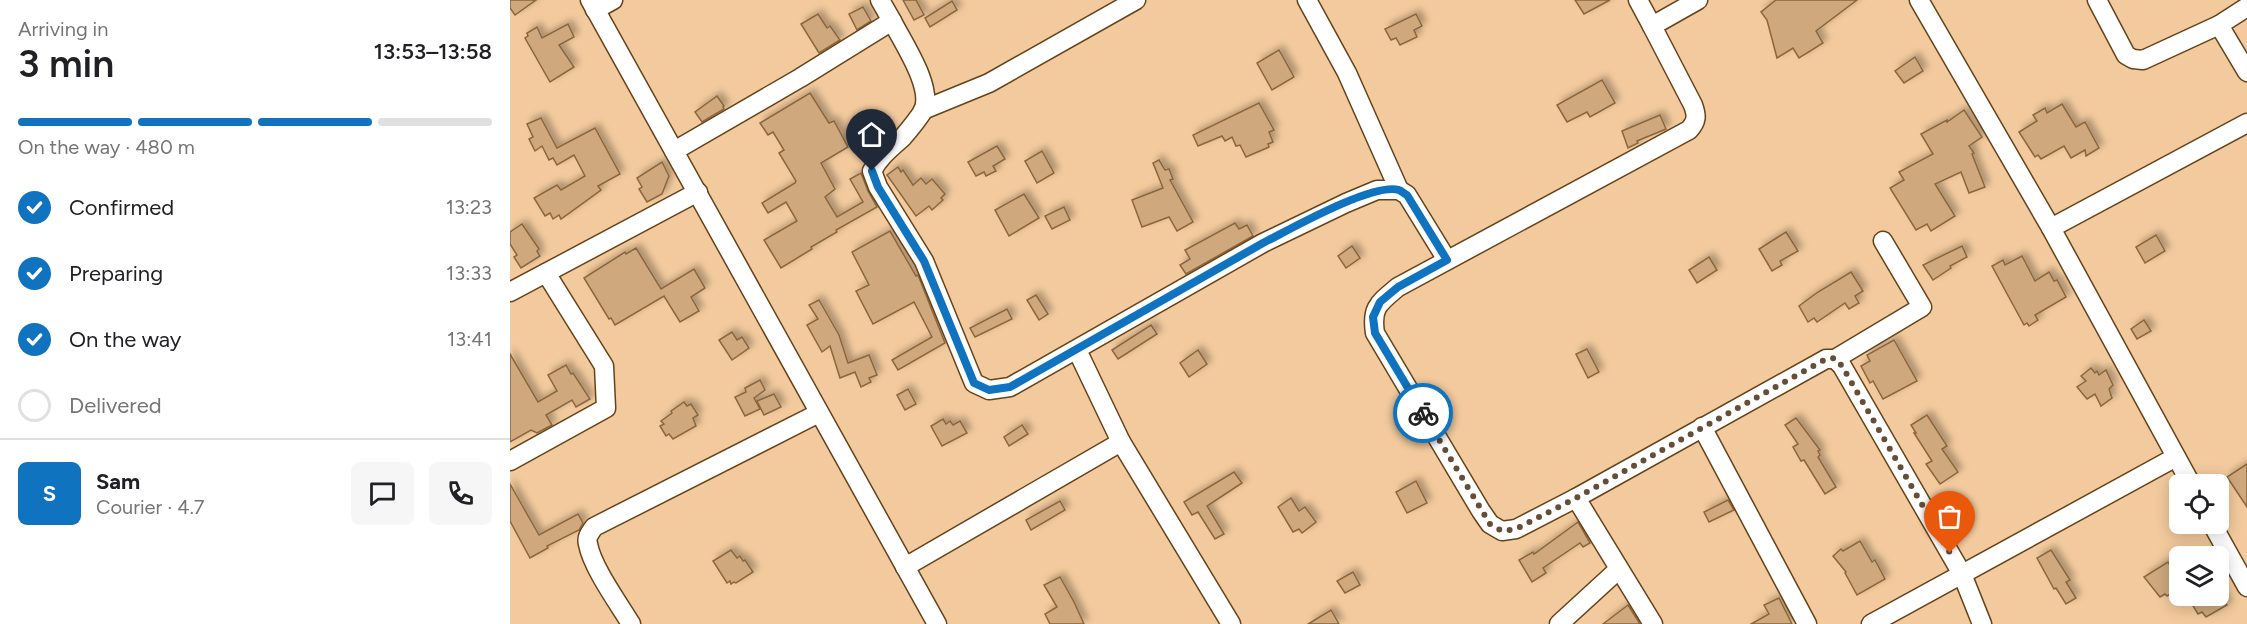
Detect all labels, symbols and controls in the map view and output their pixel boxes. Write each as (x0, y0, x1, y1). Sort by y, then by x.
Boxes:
text: Arriving in (18, 17, 108, 41)
text: 13:53–13:58 (374, 38, 492, 65)
text: 3 min (18, 40, 114, 87)
pin (846, 109, 897, 171)
icon: home (855, 118, 888, 151)
text: On the way · 480 m (18, 135, 195, 159)
icon: check (18, 191, 51, 224)
text: Confirmed (69, 194, 174, 221)
text: 13:23 (446, 195, 492, 219)
icon: check (18, 257, 51, 290)
text: Preparing (69, 260, 163, 287)
text: 13:33 (446, 261, 492, 285)
icon: check (18, 323, 51, 356)
text: On the way (69, 326, 181, 353)
text: 13:41 (447, 327, 492, 351)
courier (1393, 383, 1453, 443)
text: Delivered (69, 392, 162, 419)
icon: bike (1407, 397, 1440, 430)
button: chat (351, 462, 414, 525)
button: phone (429, 462, 492, 525)
text: Sam (96, 468, 140, 495)
map controls (2169, 474, 2229, 606)
button: locate (2169, 474, 2229, 534)
text: S (43, 480, 56, 507)
pin (1924, 491, 1975, 553)
text: Courier · 4.7 (96, 495, 205, 519)
icon: bag (1933, 500, 1966, 533)
button: layers (2169, 546, 2229, 606)

